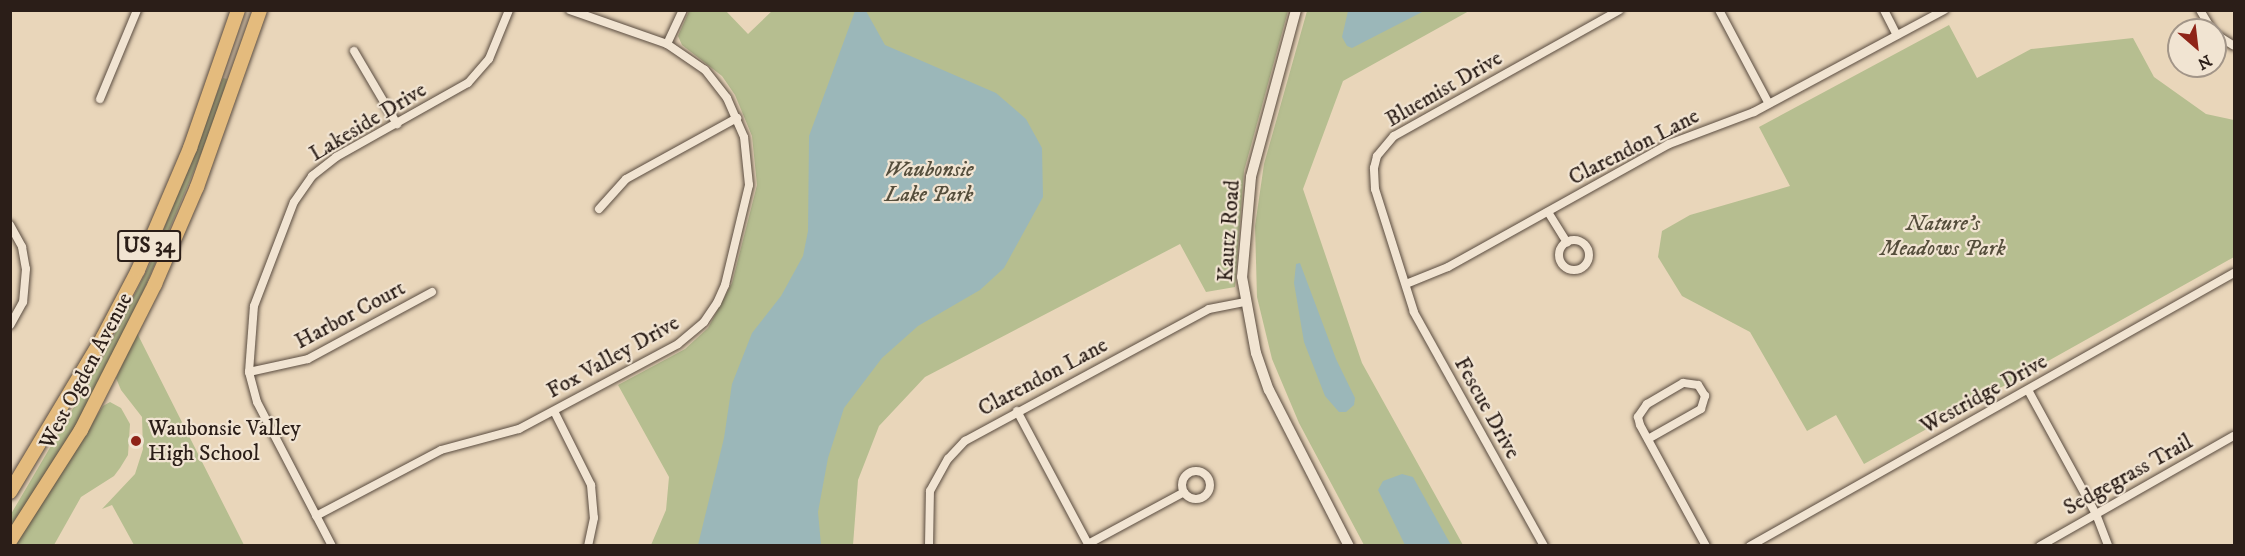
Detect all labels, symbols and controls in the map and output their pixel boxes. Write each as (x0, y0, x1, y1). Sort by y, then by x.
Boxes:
north arrow (2167, 18, 2227, 78)
street label: Bluemist Drive (1381, 45, 1507, 133)
text: N (2194, 50, 2215, 74)
street label: Lakeside Drive (305, 77, 431, 167)
street label: Clarendon Lane (1564, 103, 1704, 191)
park label: Waubonsie Lake Park (885, 156, 973, 208)
street label: Kautz Road (1212, 179, 1246, 283)
park label: Nature's Meadows Park (1880, 210, 2006, 262)
road number: US 34 (116, 228, 182, 264)
street label: Harbor Court (290, 275, 410, 355)
street label: West Ogden Avenue (34, 288, 138, 454)
street label: Fox Valley Drive (542, 310, 684, 404)
street label: Clarendon Lane (974, 332, 1112, 422)
street label: Westridge Drive (1916, 348, 2052, 440)
street label: Fescue Drive (1448, 352, 1526, 464)
place label: Waubonsie Valley High School (148, 415, 301, 466)
street label: Sedgegrass Trail (2059, 429, 2197, 521)
marker: Waubonsie Valley High School (129, 434, 143, 448)

